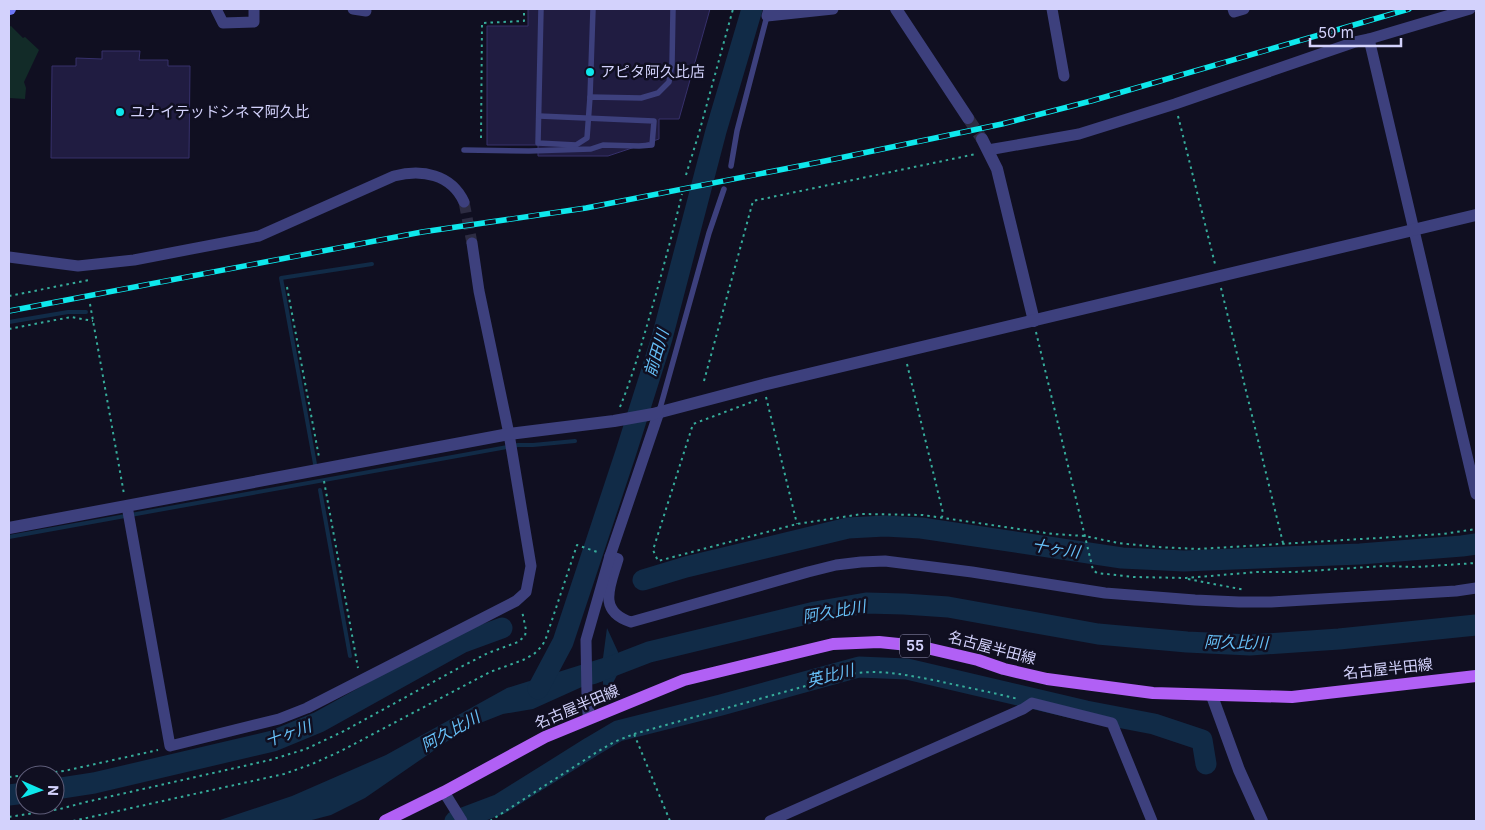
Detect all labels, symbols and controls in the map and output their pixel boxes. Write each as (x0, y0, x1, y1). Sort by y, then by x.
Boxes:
scale bar (1310, 15, 1401, 47)
text: 50 m (1318, 23, 1354, 42)
place label: アピタ阿久比店 (600, 62, 705, 81)
marker: アピタ阿久比店 (584, 66, 596, 78)
place label: ユナイテッドシネマ阿久比 (130, 102, 310, 121)
marker: ユナイテッドシネマ阿久比 (114, 106, 126, 118)
water label: 前田川 (639, 325, 673, 379)
water label: 十ヶ川 (1031, 534, 1083, 562)
water label: 阿久比川 (801, 595, 869, 626)
street label: 名古屋半田線 (946, 627, 1038, 668)
water label: 阿久比川 (1204, 631, 1270, 653)
road number: 55 (900, 634, 930, 658)
street label: 名古屋半田線 (1342, 654, 1434, 683)
water label: 英比川 (804, 659, 858, 691)
street label: 名古屋半田線 (532, 680, 622, 733)
water label: 阿久比川 (417, 706, 485, 755)
water label: 十ヶ川 (262, 715, 316, 751)
north arrow (15, 765, 65, 815)
text: N (45, 785, 62, 796)

